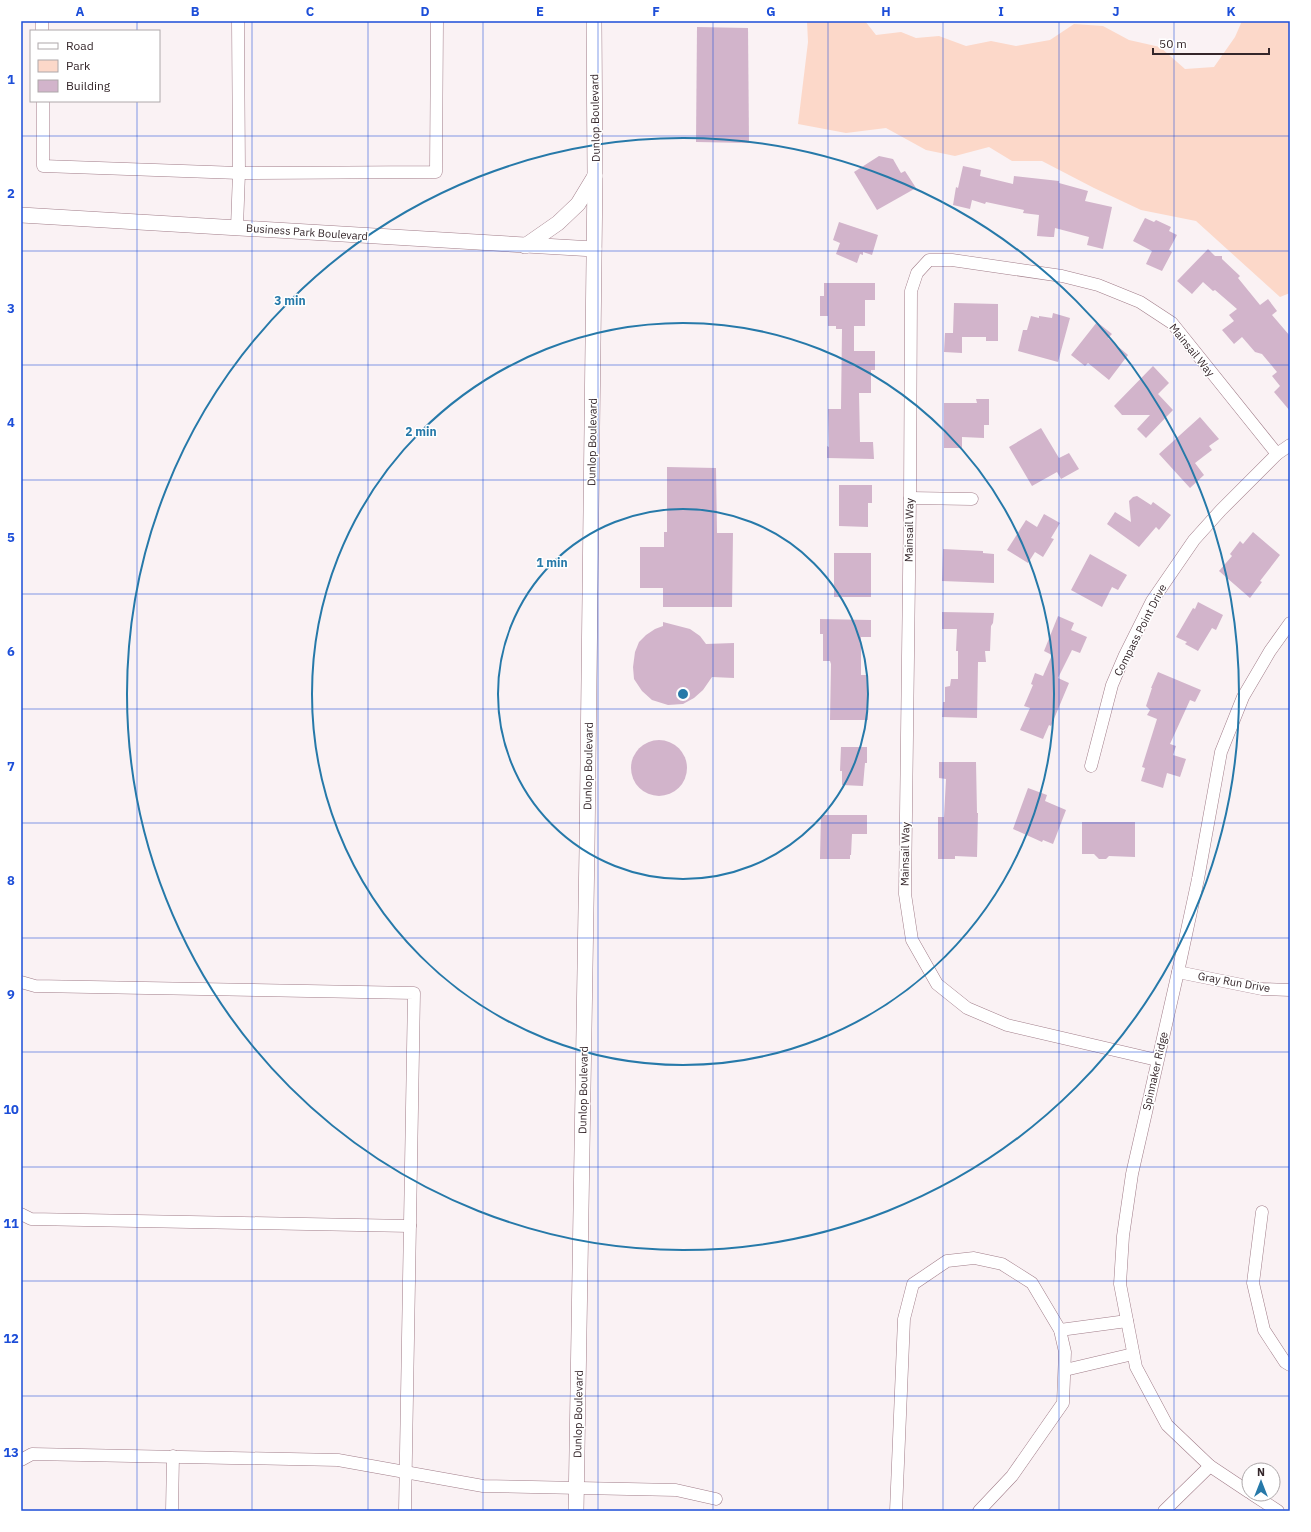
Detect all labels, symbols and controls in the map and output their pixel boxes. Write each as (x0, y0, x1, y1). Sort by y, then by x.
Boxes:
text: A (76, 3, 85, 20)
text: B (191, 3, 200, 20)
text: C (306, 3, 315, 20)
text: D (420, 3, 430, 20)
text: E (536, 3, 544, 20)
text: F (652, 3, 660, 20)
text: G (766, 3, 776, 20)
text: H (881, 3, 891, 20)
text: I (998, 3, 1004, 20)
text: J (1112, 3, 1120, 20)
text: K (1226, 3, 1236, 20)
legend (30, 30, 160, 102)
scale bar (1153, 30, 1269, 56)
text: 50 m (1159, 36, 1187, 51)
text: Road (66, 38, 94, 53)
text: Park (66, 58, 91, 73)
text: 1 (7, 71, 15, 88)
street label: Dunlop Boulevard (587, 74, 603, 162)
text: Building (66, 78, 111, 93)
text: 2 (7, 185, 15, 202)
street label: Business Park Boulevard (246, 221, 368, 243)
text: 3 min (274, 293, 306, 308)
text: 3 (7, 300, 15, 317)
street label: Mainsail Way (1166, 321, 1218, 380)
street label: Dunlop Boulevard (584, 398, 600, 486)
text: 4 (7, 414, 15, 431)
text: 2 min (405, 424, 437, 439)
street label: Mainsail Way (901, 497, 917, 562)
text: 5 (7, 529, 15, 546)
text: 1 min (536, 555, 568, 570)
street label: Compass Point Drive (1111, 582, 1169, 678)
text: 6 (7, 643, 15, 660)
centre of rings (676, 687, 690, 701)
street label: Dunlop Boulevard (580, 722, 596, 810)
text: 7 (7, 758, 15, 775)
street label: Mainsail Way (897, 821, 913, 886)
text: 8 (7, 872, 15, 889)
street label: Gray Run Drive (1197, 969, 1271, 995)
text: 9 (7, 986, 15, 1003)
street label: Spinnaker Ridge (1139, 1030, 1171, 1112)
street label: Dunlop Boulevard (575, 1046, 591, 1134)
text: 10 (3, 1101, 19, 1118)
text: 11 (3, 1215, 19, 1232)
text: 12 (3, 1330, 19, 1347)
street label: Dunlop Boulevard (570, 1370, 586, 1458)
text: 13 (3, 1444, 19, 1461)
north arrow (1241, 1462, 1281, 1502)
text: N (1257, 1465, 1265, 1479)

